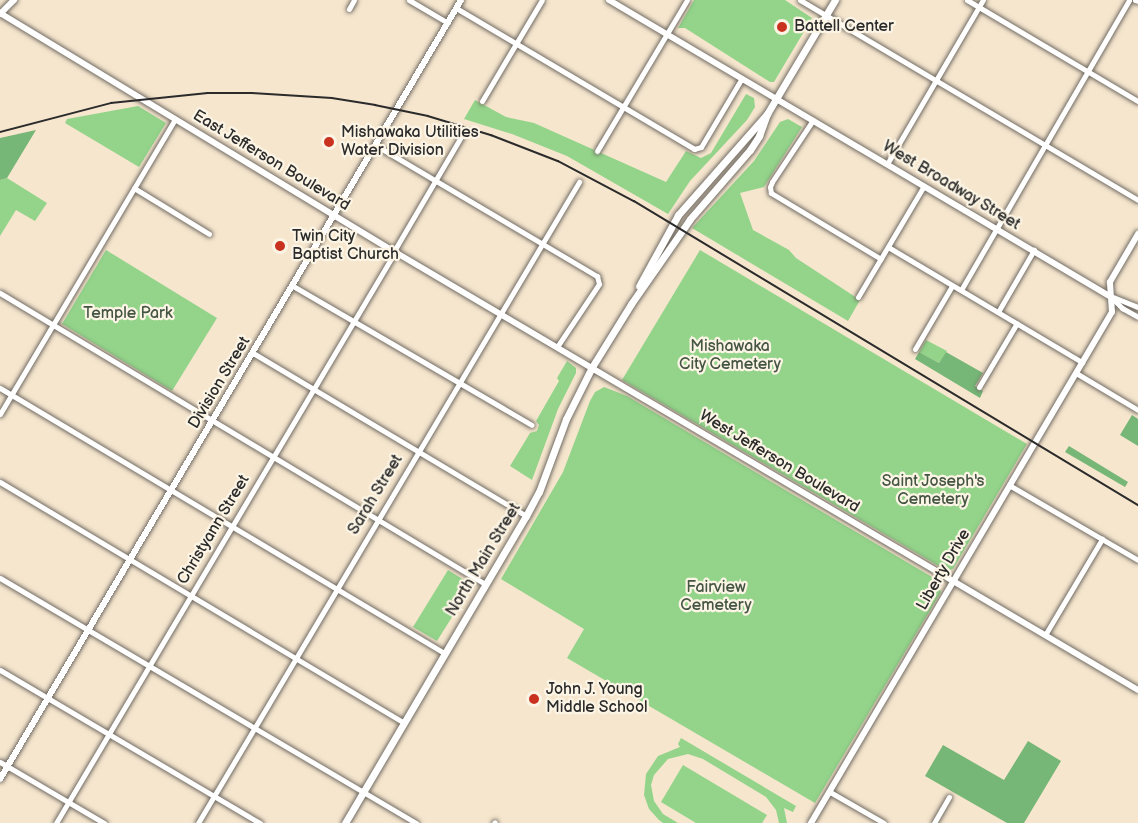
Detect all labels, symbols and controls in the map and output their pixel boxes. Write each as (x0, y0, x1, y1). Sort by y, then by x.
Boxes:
place label: Battell Center (794, 17, 894, 37)
marker: Battell Center (775, 20, 789, 34)
street label: East Jefferson Boulevard (189, 106, 353, 216)
place label: Mishawaka Utilities Water Division (341, 123, 479, 161)
marker: Mishawaka Utilities Water Division (322, 135, 336, 149)
street label: West Broadway Street (878, 137, 1024, 235)
place label: Twin City Baptist Church (292, 227, 399, 265)
marker: Twin City Baptist Church (273, 239, 287, 253)
park label: Temple Park (83, 304, 173, 324)
street label: Division Street (185, 333, 255, 433)
park label: Mishawaka City Cemetery (679, 337, 781, 375)
street label: West Jefferson Boulevard (695, 406, 863, 518)
street label: Sarah Street (345, 451, 407, 539)
street label: Christyann Street (174, 472, 254, 588)
park label: Saint Joseph's Cemetery (881, 472, 985, 510)
street label: North Main Street (443, 500, 525, 620)
street label: Liberty Drive (913, 526, 975, 614)
park label: Fairview Cemetery (680, 578, 752, 616)
place label: John J. Young Middle School (546, 680, 648, 718)
marker: John J. Young Middle School (527, 692, 541, 706)

